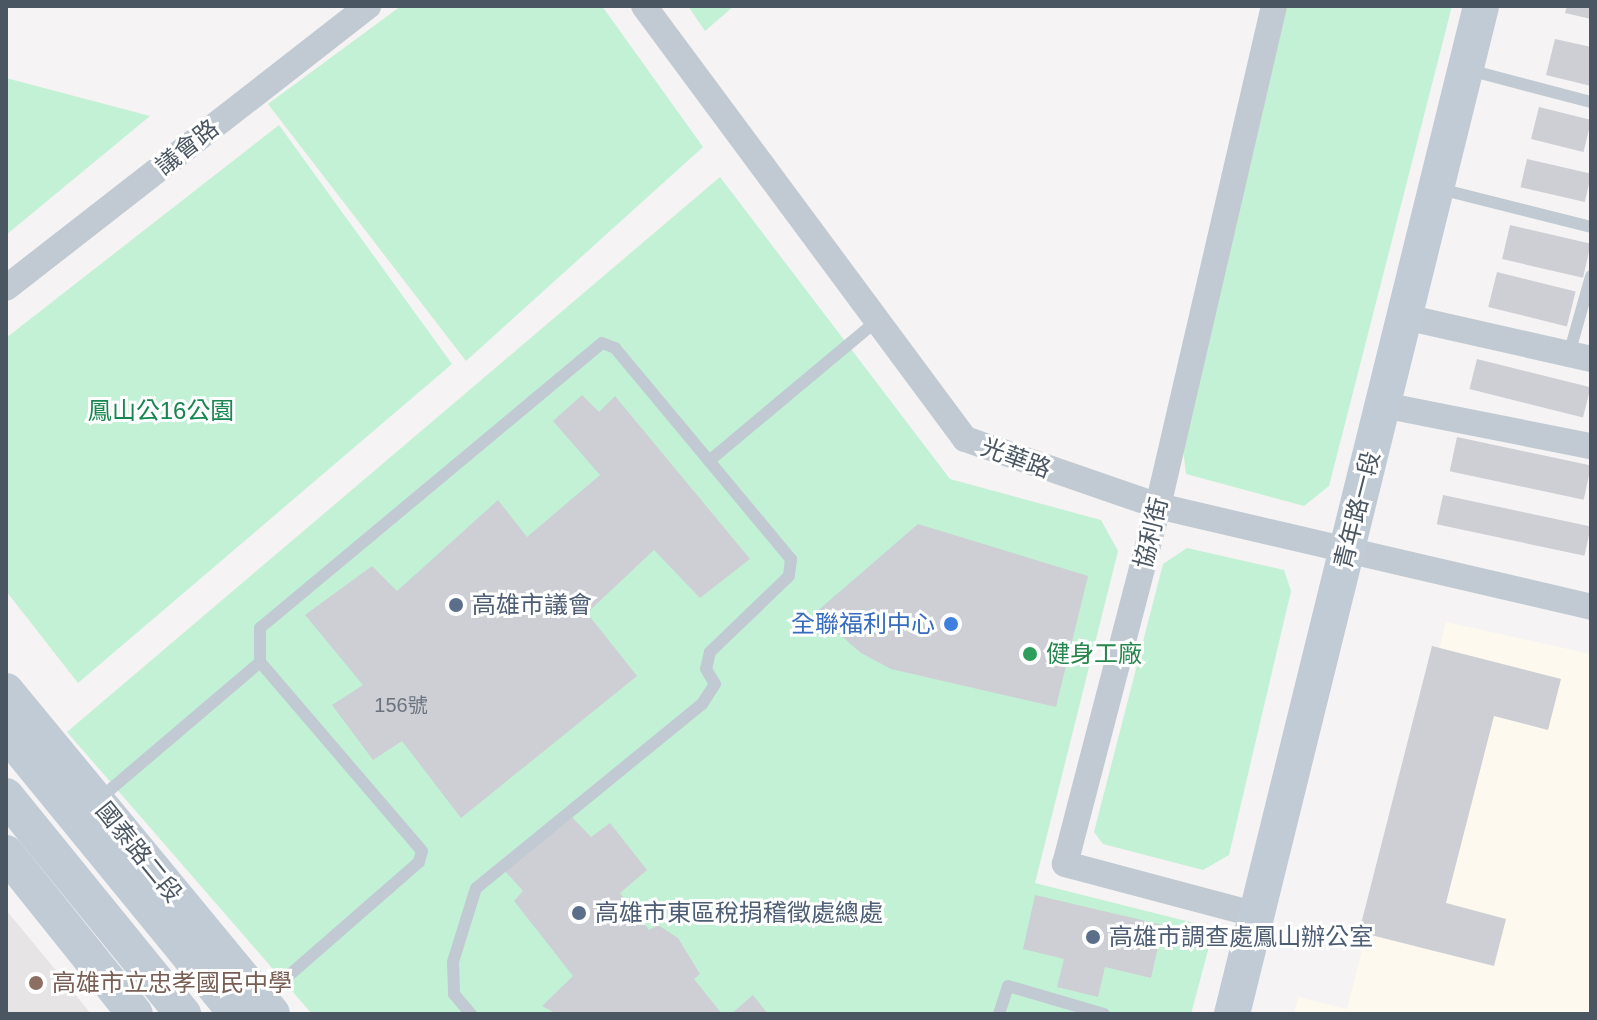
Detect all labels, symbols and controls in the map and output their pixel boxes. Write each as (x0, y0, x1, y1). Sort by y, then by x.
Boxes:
street label: 議會路 (150, 113, 224, 181)
park label: 鳳山公16公園 (88, 397, 234, 425)
street label: 光華路 (977, 432, 1055, 484)
street label: 青年路一段 (1329, 448, 1385, 572)
street label: 協利街 (1128, 495, 1174, 571)
place label: 高雄市議會 (472, 591, 592, 619)
marker: 高雄市議會 (447, 596, 465, 614)
place label: 全聯福利中心 (791, 610, 935, 638)
marker: 全聯福利中心 (942, 615, 960, 633)
place label: 健身工廠 (1046, 640, 1142, 668)
marker: 健身工廠 (1021, 645, 1039, 663)
house number: 156號 (374, 693, 428, 717)
street label: 國泰路二段 (90, 796, 188, 908)
place label: 高雄市東區稅捐稽徵處總處 (595, 899, 883, 927)
marker: 高雄市東區稅捐稽徵處總處 (570, 904, 588, 922)
place label: 高雄市調查處鳳山辦公室 (1109, 923, 1373, 951)
marker: 高雄市調查處鳳山辦公室 (1084, 928, 1102, 946)
place label: 高雄市立忠孝國民中學 (52, 969, 292, 997)
marker: 高雄市立忠孝國民中學 (27, 974, 45, 992)

